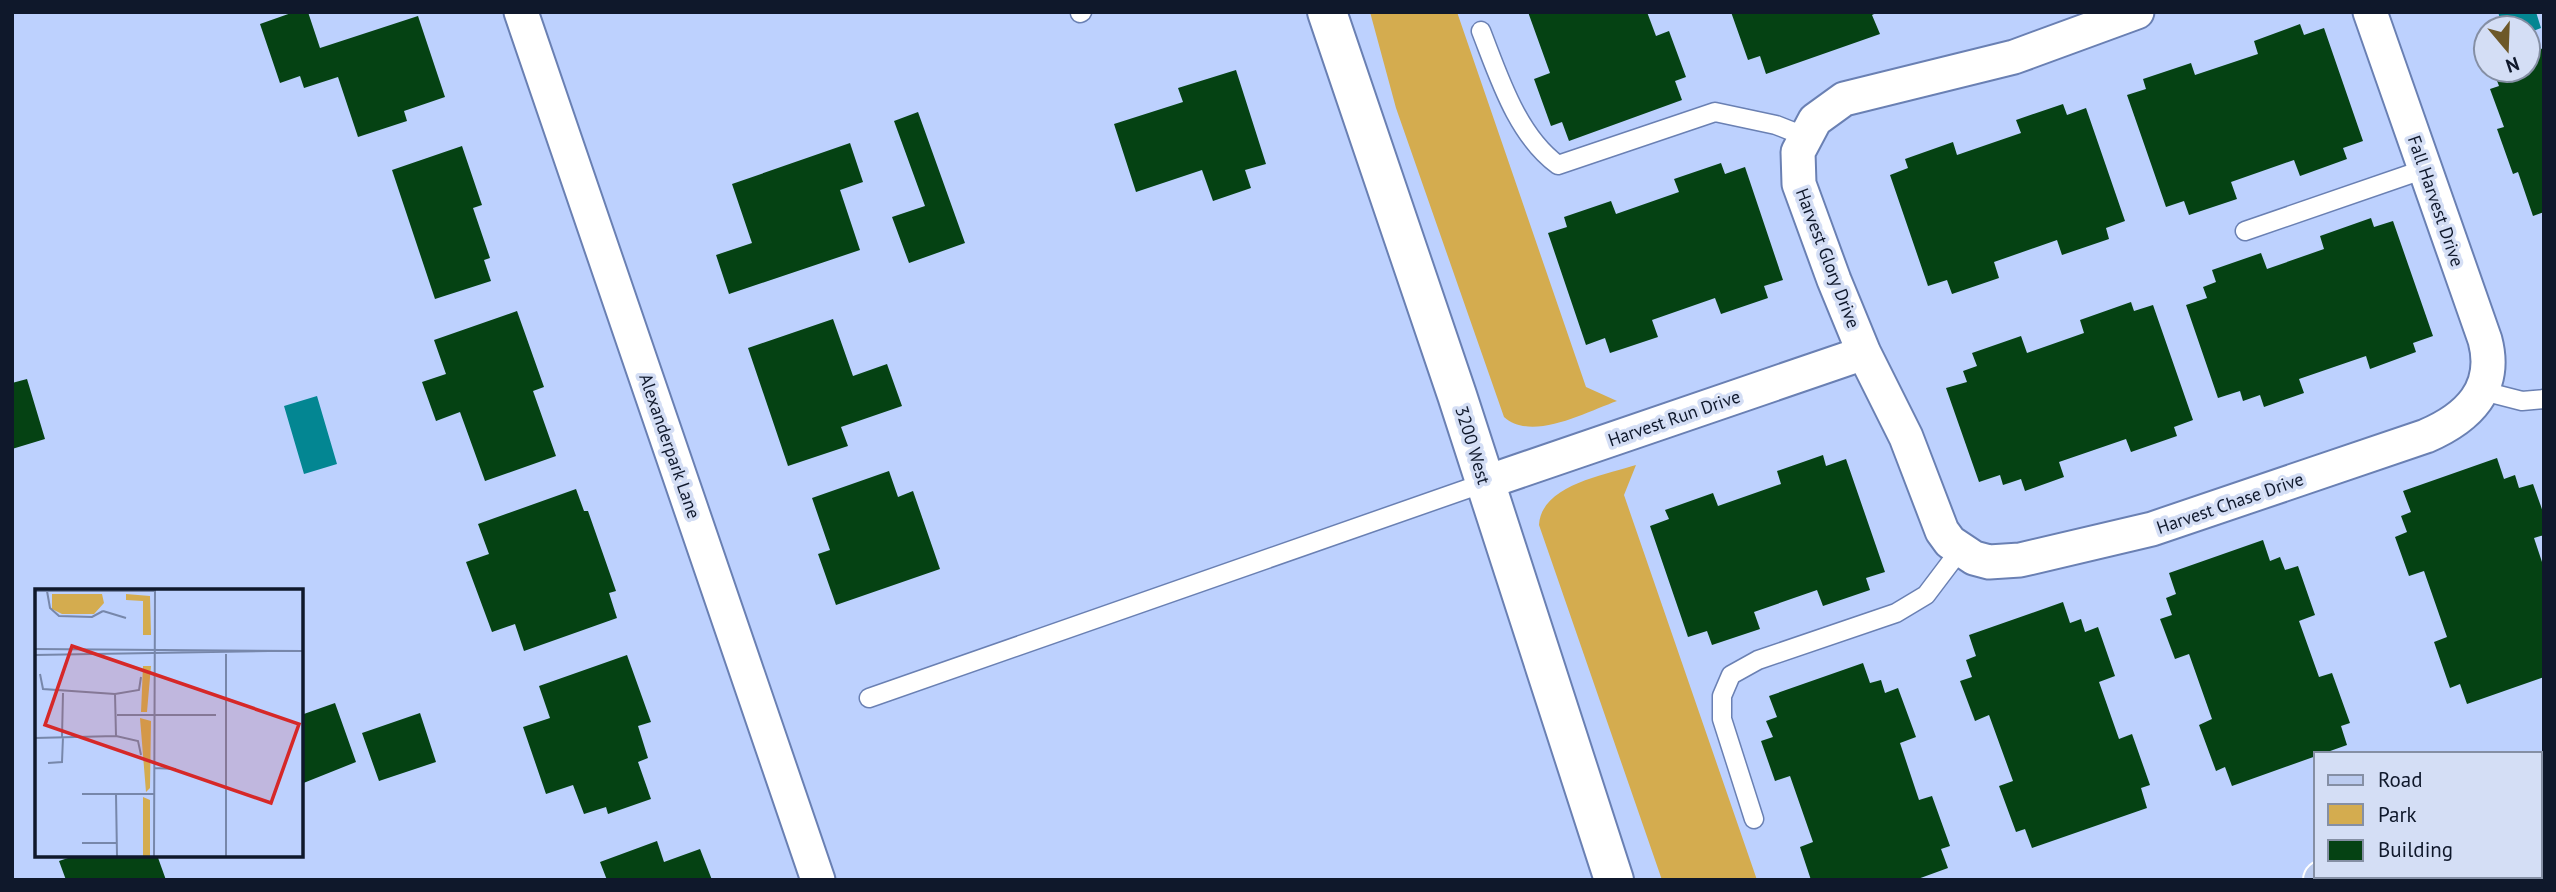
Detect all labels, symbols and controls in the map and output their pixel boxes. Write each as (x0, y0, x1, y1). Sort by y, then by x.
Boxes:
north arrow (2472, 14, 2542, 84)
text: N (2503, 52, 2522, 78)
street label: Fall Harvest Drive (2403, 132, 2469, 270)
street label: Harvest Glory Drive (1791, 185, 1865, 331)
street label: Alexanderpark Lane (634, 370, 706, 522)
street label: Harvest Run Drive (1605, 385, 1743, 451)
street label: 3200 West (1450, 403, 1496, 487)
street label: Harvest Chase Drive (2153, 467, 2307, 539)
inset map (35, 589, 303, 857)
legend (2314, 752, 2542, 878)
text: Road (2378, 766, 2422, 793)
text: Park (2378, 801, 2417, 828)
text: Building (2378, 836, 2453, 863)

